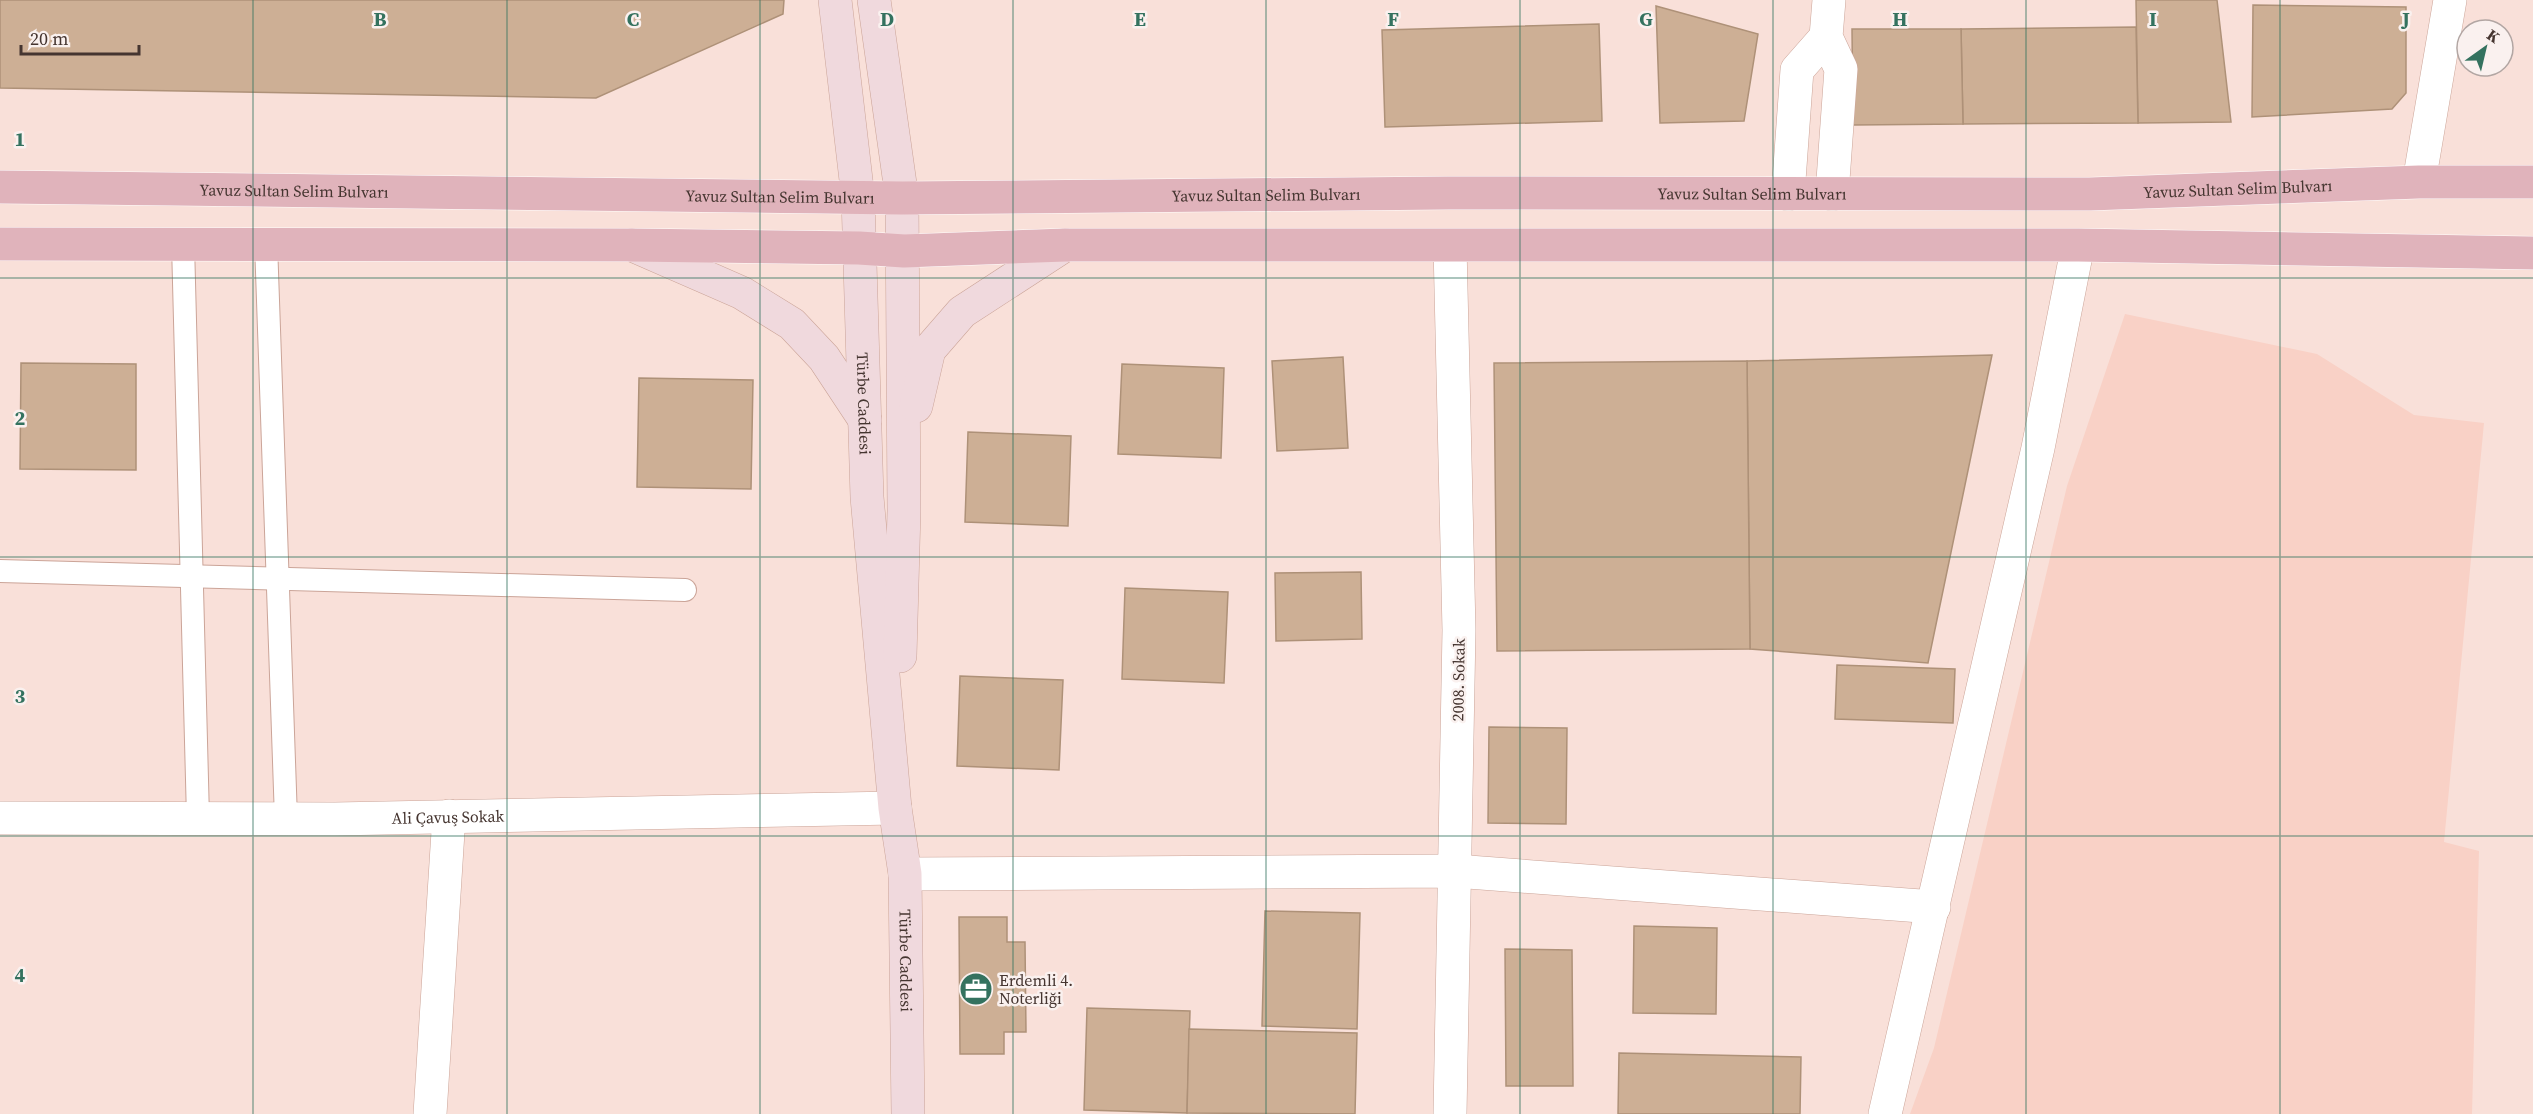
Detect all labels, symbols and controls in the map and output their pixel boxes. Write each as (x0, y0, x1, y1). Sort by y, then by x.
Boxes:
text: B (373, 5, 387, 33)
text: C (627, 5, 639, 33)
text: D (880, 5, 894, 33)
text: E (1134, 5, 1146, 33)
text: F (1387, 5, 1399, 33)
text: G (1639, 5, 1653, 33)
text: H (1892, 5, 1908, 33)
text: I (2149, 5, 2157, 33)
text: J (2400, 5, 2410, 33)
scale bar (21, 18, 140, 56)
north arrow (2455, 18, 2515, 78)
text: K (2483, 23, 2505, 48)
text: 20 m (30, 26, 68, 51)
text: 1 (15, 125, 25, 153)
street label: Yavuz Sultan Selim Bulvarı (2143, 174, 2333, 203)
street label: Yavuz Sultan Selim Bulvarı (199, 178, 389, 203)
street label: Yavuz Sultan Selim Bulvarı (1657, 182, 1847, 205)
street label: Yavuz Sultan Selim Bulvarı (1171, 183, 1361, 207)
street label: Yavuz Sultan Selim Bulvarı (685, 184, 875, 209)
street label: Türbe Caddesi (852, 352, 877, 455)
text: 2 (15, 404, 26, 432)
street label: 2008. Sokak (1446, 638, 1470, 722)
text: 3 (15, 682, 26, 710)
street label: Ali Çavuş Sokak (392, 805, 505, 829)
street label: Türbe Caddesi (894, 909, 918, 1012)
text: 4 (15, 961, 26, 989)
place label: Erdemli 4. Noterliği (999, 969, 1073, 1009)
office icon: Erdemli 4. Noterliği (958, 971, 994, 1007)

